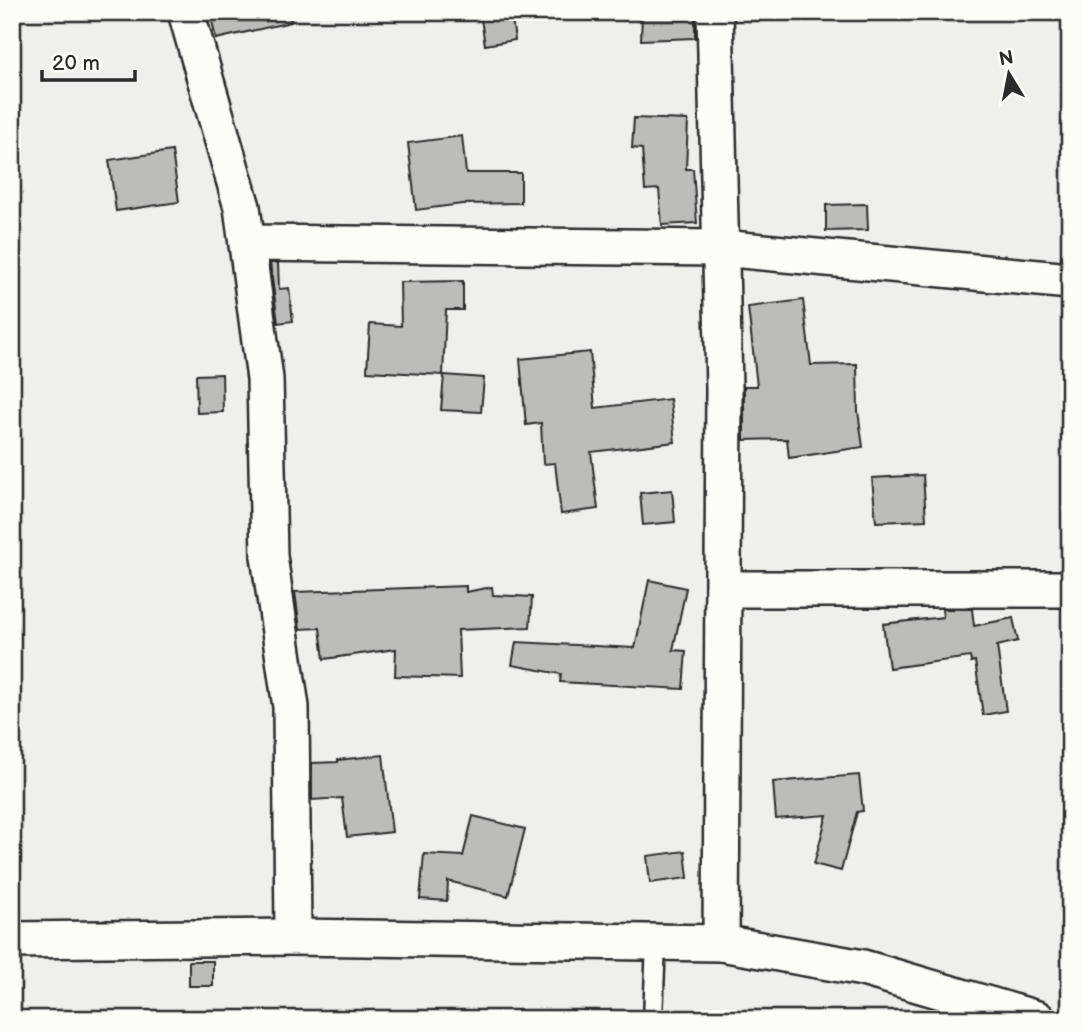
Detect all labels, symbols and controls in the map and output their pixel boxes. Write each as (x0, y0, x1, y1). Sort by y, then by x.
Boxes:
scale bar (42, 38, 135, 82)
north arrow (974, 38, 1044, 108)
text: N (997, 46, 1015, 71)
text: 20 m (52, 51, 100, 76)

